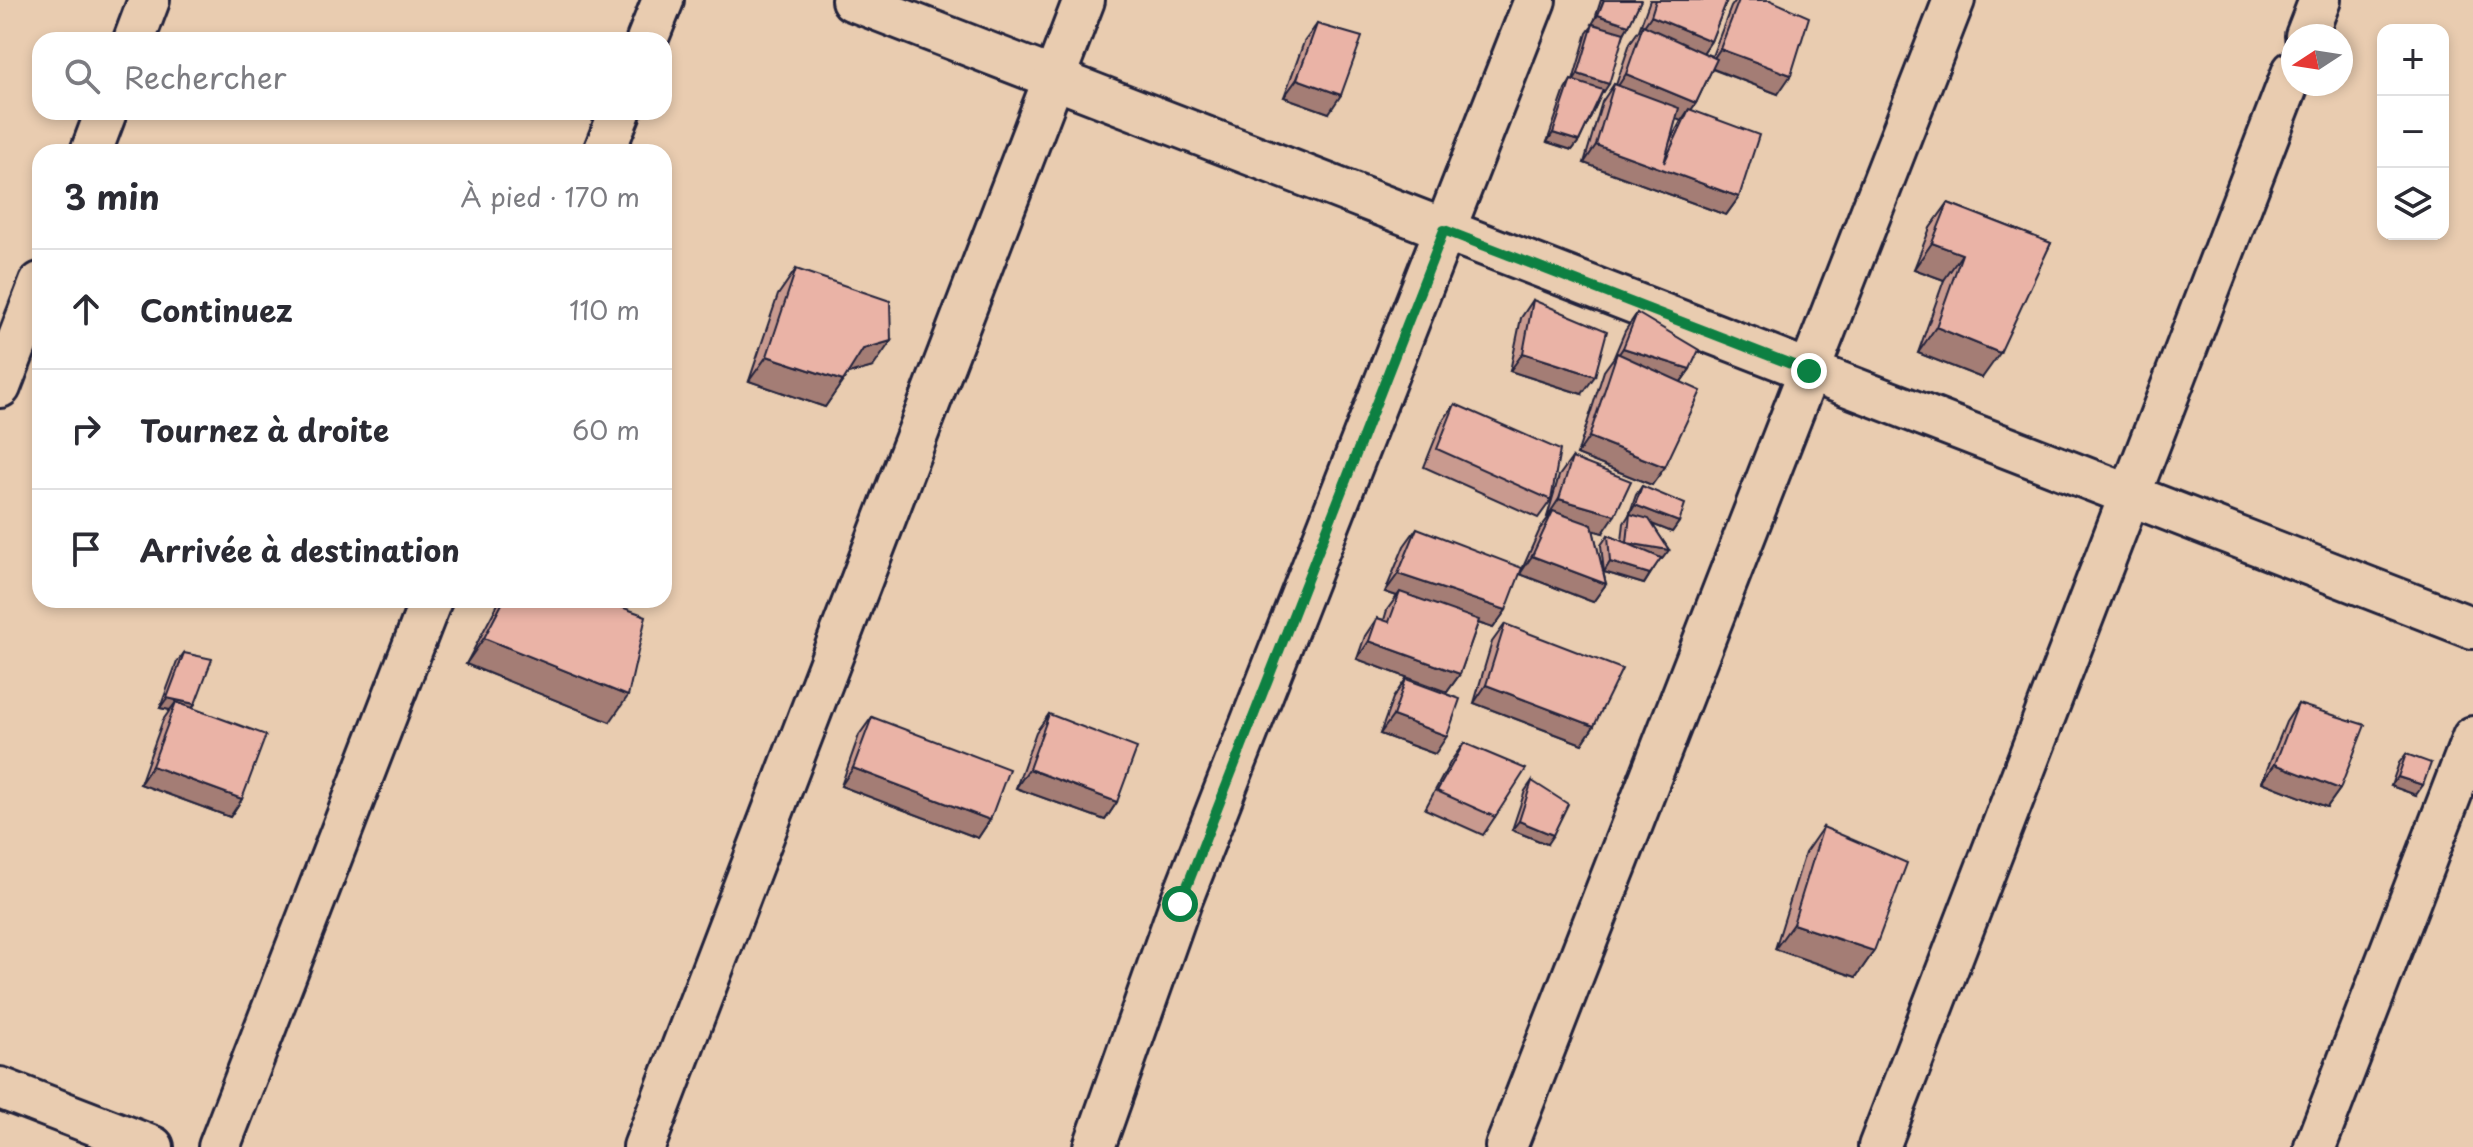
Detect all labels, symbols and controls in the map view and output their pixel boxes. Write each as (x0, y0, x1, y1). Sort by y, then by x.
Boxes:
north arrow (2281, 24, 2353, 96)
map controls (2377, 24, 2449, 240)
button: + (2377, 24, 2449, 96)
search box (32, 32, 672, 120)
icon: search (60, 54, 104, 98)
text: Rechercher (124, 54, 287, 99)
button: − (2377, 96, 2449, 168)
button: layers (2377, 168, 2449, 240)
text: 3 min (64, 170, 160, 222)
text: À pied · 170 m (460, 177, 640, 216)
icon: ahead (64, 287, 108, 331)
text: Continuez (140, 287, 293, 332)
text: 110 m (569, 290, 640, 329)
route end (1791, 353, 1827, 389)
icon: right (64, 407, 108, 451)
text: Tournez à droite (140, 407, 389, 452)
text: 60 m (572, 410, 640, 449)
icon: arrive (64, 527, 108, 571)
text: Arrivée à destination (140, 527, 460, 572)
route start (1162, 886, 1198, 922)

